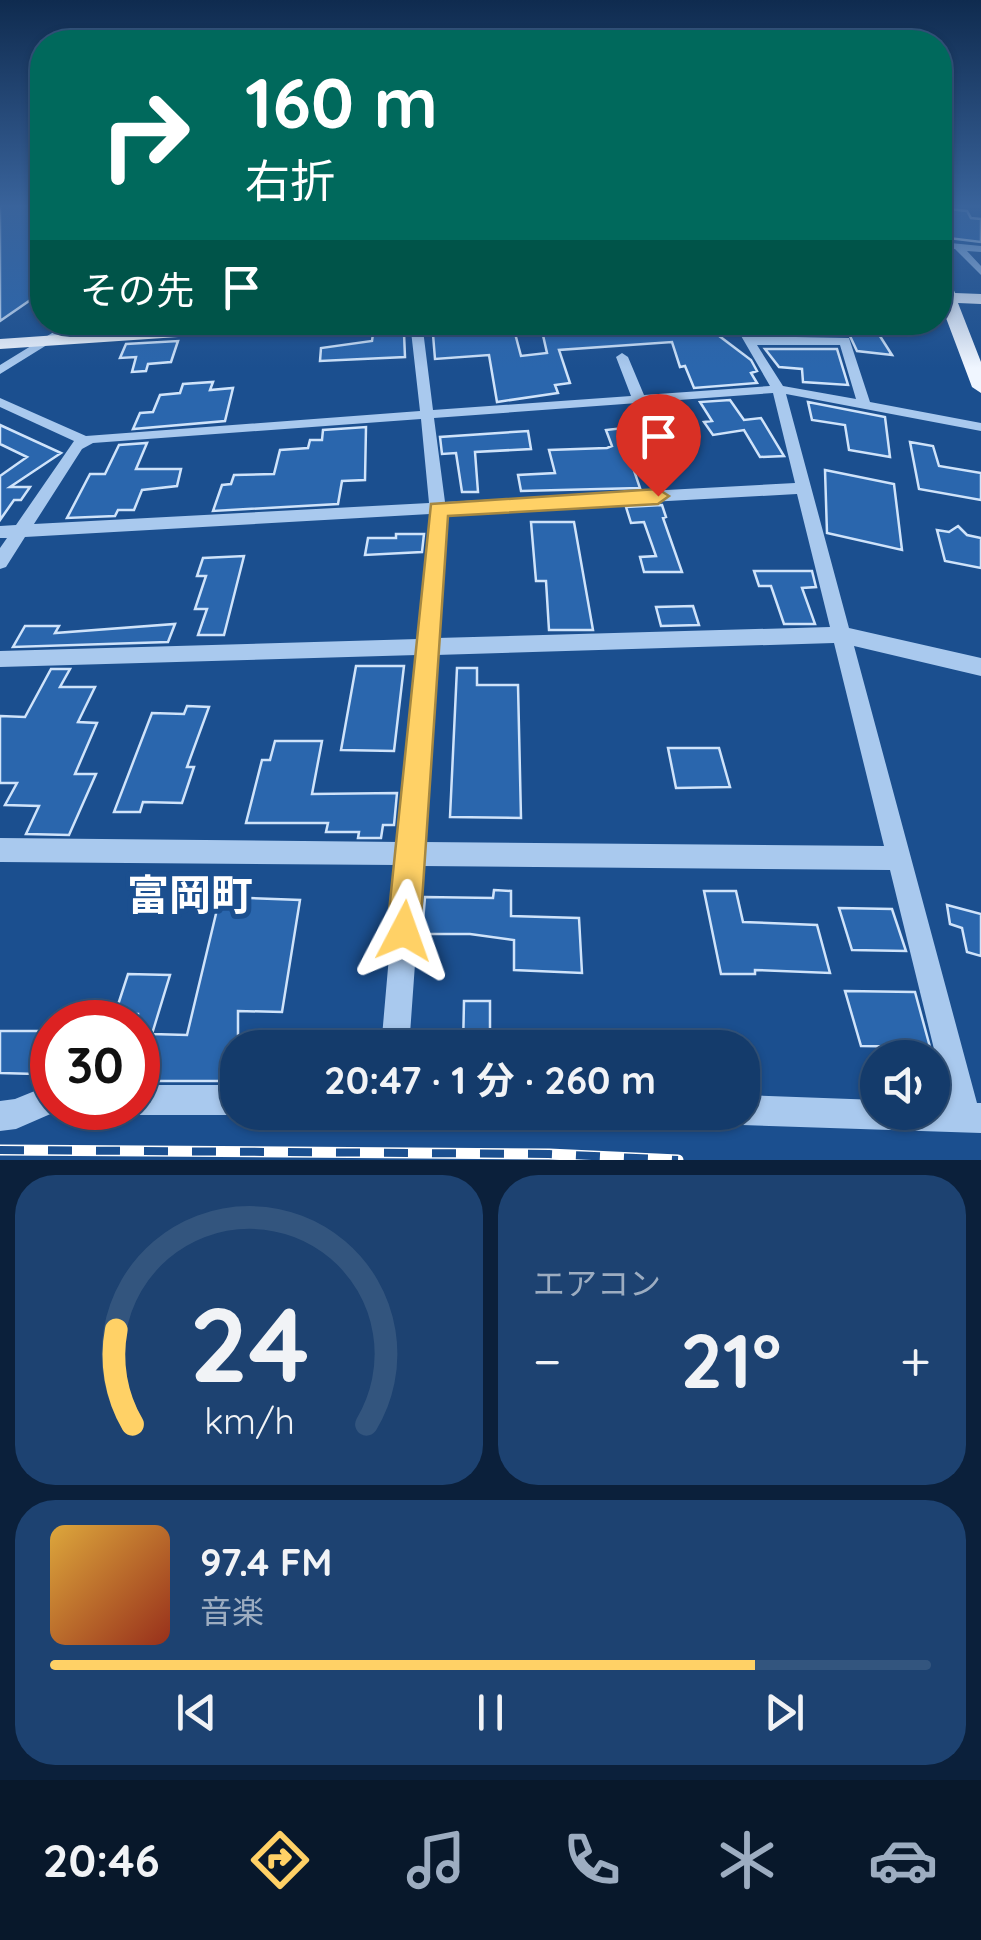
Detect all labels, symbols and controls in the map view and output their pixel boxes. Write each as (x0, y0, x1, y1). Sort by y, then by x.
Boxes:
text: 160 m (245, 58, 438, 146)
icon: right (80, 70, 210, 200)
text: 右折 (245, 152, 335, 208)
icon: arrive (214, 260, 269, 315)
text: その先 (80, 266, 194, 314)
pin (616, 394, 701, 497)
icon: arrive (631, 409, 686, 464)
district label: 富岡町 (127, 868, 253, 921)
position arrow (352, 879, 456, 983)
speed limit sign: 30 (30, 1000, 160, 1130)
map controls (860, 1040, 950, 1130)
button: sound (860, 1040, 950, 1130)
text: 20:47 · 1 分 · 260 m (324, 1056, 656, 1104)
text: エアコン (533, 1263, 661, 1303)
text: 24 (189, 1278, 309, 1408)
text: 21° (680, 1313, 781, 1407)
text: − (533, 1326, 562, 1395)
text: + (900, 1326, 931, 1395)
text: km/h (204, 1398, 294, 1443)
text: 97.4 FM (200, 1538, 332, 1586)
text: 音楽 (200, 1591, 264, 1631)
icon: previous (169, 1685, 224, 1740)
icon: pause (463, 1685, 518, 1740)
icon: next (757, 1685, 812, 1740)
icon: directions (245, 1825, 315, 1895)
icon: music (401, 1825, 471, 1895)
icon: phone (557, 1825, 627, 1895)
icon: climate (712, 1825, 782, 1895)
icon: car (868, 1825, 938, 1895)
text: 20:46 (43, 1832, 160, 1888)

